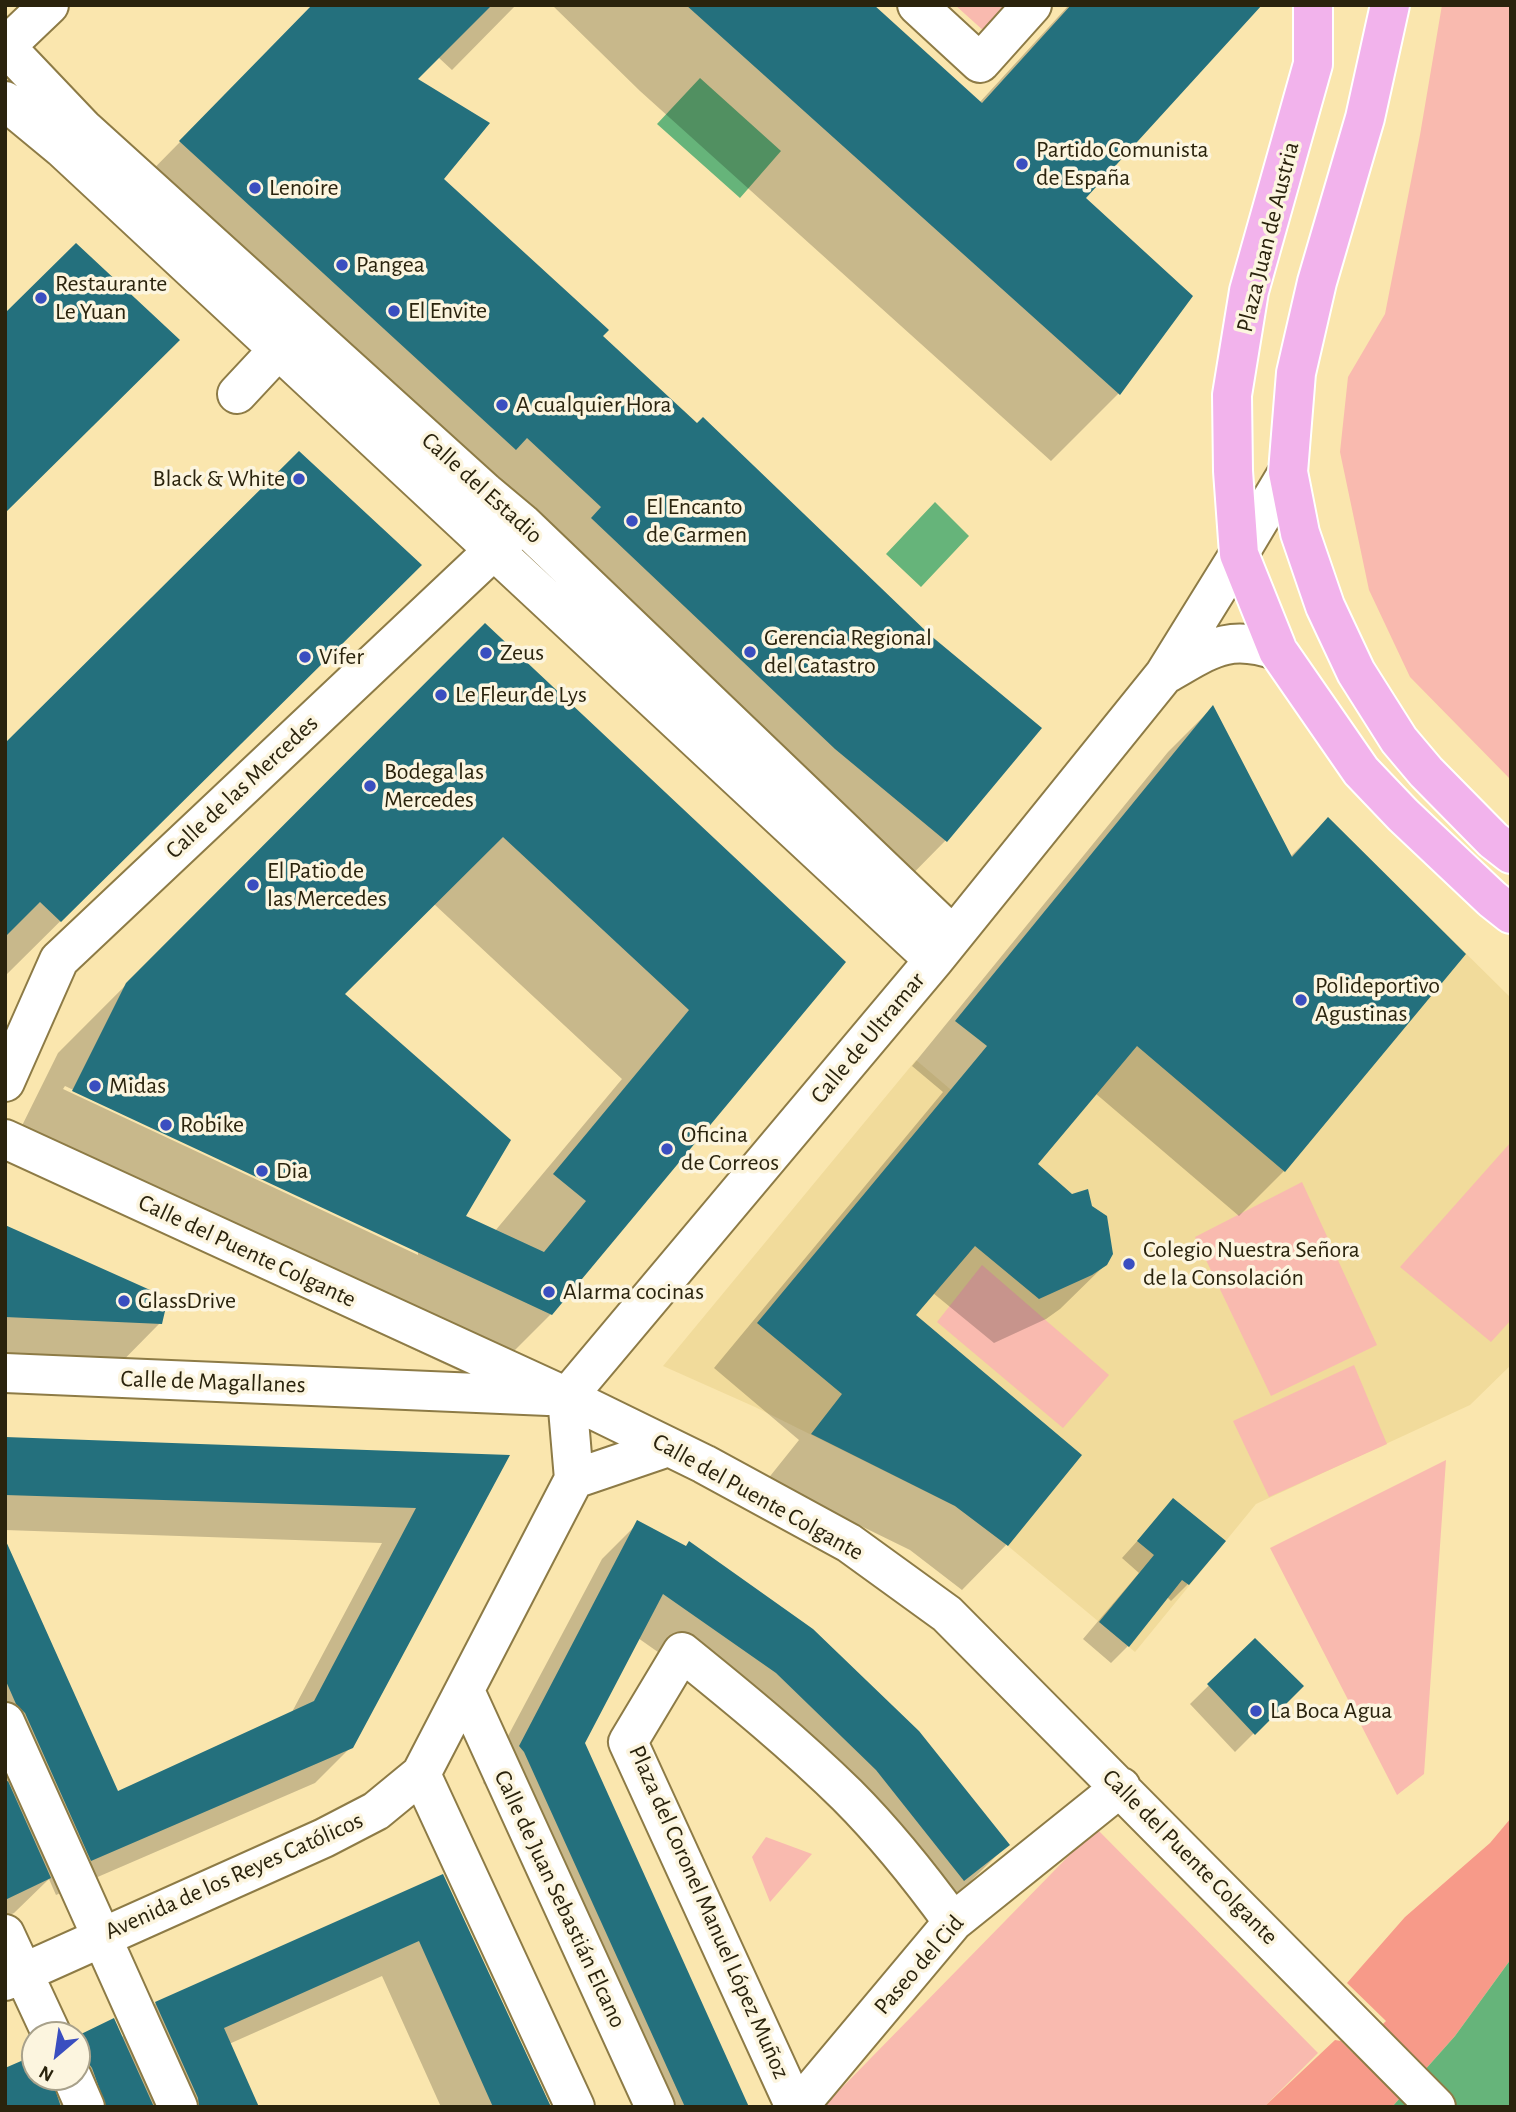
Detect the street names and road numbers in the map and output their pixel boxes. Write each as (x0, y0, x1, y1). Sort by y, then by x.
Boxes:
street label: Plaza Juan de Austria (1230, 139, 1306, 335)
street label: Calle del Estadio (416, 426, 548, 550)
street label: Calle de las Mercedes (160, 709, 324, 865)
street label: Calle de Ultramar (805, 966, 931, 1110)
street label: Calle del Puente Colgante (134, 1188, 360, 1314)
street label: Calle de Magallanes (120, 1364, 306, 1400)
street label: Calle del Puente Colgante (648, 1427, 868, 1567)
street label: Plaza del Coronel Manuel López Muñoz (622, 1741, 796, 2083)
street label: Calle del Puente Colgante (1096, 1763, 1284, 1951)
street label: Calle de Juan Sebastián Elcano (488, 1766, 632, 2032)
street label: Avenida de los Reyes Católicos (100, 1806, 368, 1946)
street label: Paseo del Cid (868, 1909, 970, 2021)

